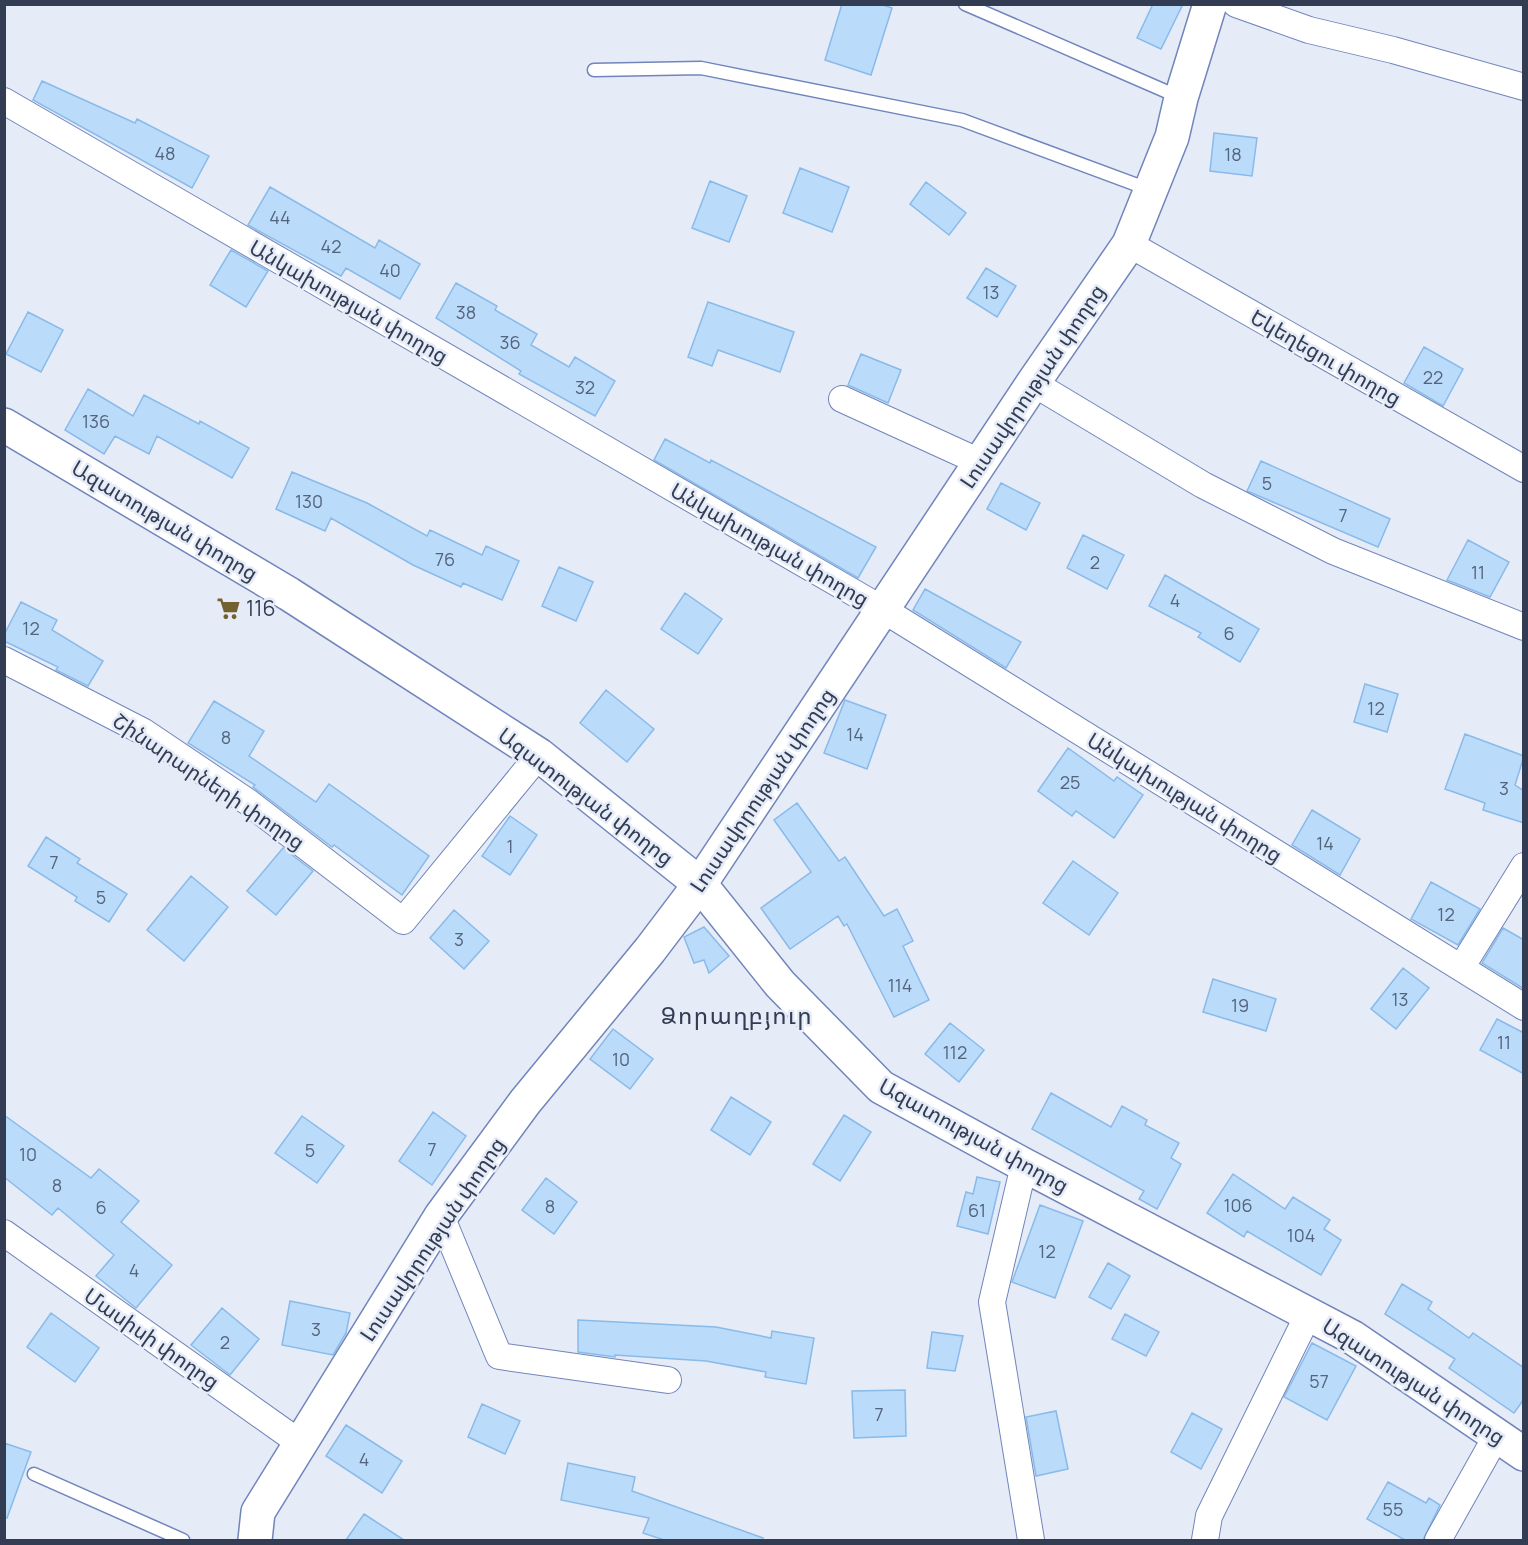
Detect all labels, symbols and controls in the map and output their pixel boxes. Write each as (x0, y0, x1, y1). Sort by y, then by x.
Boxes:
house number: 48 (154, 141, 176, 165)
house number: 18 (1224, 142, 1242, 166)
house number: 44 (269, 205, 291, 229)
street label: Անկախության փողոց (244, 233, 454, 369)
house number: 42 (321, 234, 341, 258)
house number: 40 (379, 258, 401, 282)
street label: Լուսավորության փողոց (953, 278, 1111, 494)
house number: 13 (983, 280, 999, 304)
house number: 38 (456, 300, 476, 324)
street label: Եկեղեցու փողոց (1245, 302, 1407, 412)
house number: 36 (499, 330, 521, 354)
house number: 22 (1423, 365, 1443, 389)
house number: 32 (575, 375, 595, 399)
house number: 136 (82, 409, 110, 433)
street label: Ազատության փողոց (67, 453, 263, 587)
house number: 5 (1262, 471, 1272, 495)
street label: Անկախության փողոց (665, 476, 875, 612)
house number: 130 (295, 489, 323, 513)
house number: 7 (1338, 503, 1348, 527)
house number: 76 (435, 547, 455, 571)
house number: 2 (1090, 550, 1100, 574)
house number: 11 (1471, 560, 1485, 584)
house number: 4 (1170, 588, 1180, 612)
place label: 116 (246, 594, 275, 622)
supermarket icon: 116 (215, 595, 241, 621)
house number: 12 (22, 616, 40, 640)
house number: 6 (1223, 621, 1235, 645)
street label: Լուսավորության փողոց (683, 682, 841, 898)
house number: 12 (1367, 696, 1385, 720)
street label: Շինարարների փողոց (107, 706, 311, 856)
street label: Ազատության փողոց (493, 721, 679, 871)
house number: 14 (846, 722, 864, 746)
house number: 8 (221, 725, 231, 749)
street label: Անկախության փողոց (1082, 725, 1288, 869)
house number: 25 (1060, 770, 1080, 794)
house number: 3 (1499, 776, 1509, 800)
house number: 14 (1316, 831, 1334, 855)
house number: 1 (506, 834, 514, 858)
house number: 7 (49, 850, 59, 874)
house number: 5 (96, 885, 106, 909)
house number: 12 (1437, 902, 1455, 926)
house number: 3 (454, 927, 464, 951)
house number: 114 (888, 973, 912, 997)
house number: 13 (1392, 987, 1408, 1011)
house number: 19 (1231, 993, 1249, 1017)
district label: Ձորաղբյուր (661, 998, 813, 1031)
house number: 11 (1497, 1030, 1511, 1054)
house number: 112 (943, 1040, 967, 1064)
house number: 10 (612, 1047, 630, 1071)
street label: Ազատության փողոց (874, 1071, 1074, 1199)
street label: Լուսավորության փողոց (353, 1131, 511, 1347)
house number: 7 (427, 1137, 437, 1161)
house number: 5 (305, 1138, 315, 1162)
house number: 10 (19, 1142, 37, 1166)
house number: 8 (52, 1173, 62, 1197)
house number: 106 (1223, 1193, 1253, 1217)
house number: 8 (545, 1194, 555, 1218)
house number: 6 (95, 1195, 107, 1219)
house number: 61 (968, 1198, 986, 1222)
house number: 104 (1287, 1223, 1315, 1247)
house number: 12 (1038, 1239, 1056, 1263)
house number: 4 (129, 1258, 139, 1282)
street label: Մասիսի փողոց (79, 1281, 225, 1395)
street label: Ազատության փողոց (1317, 1311, 1511, 1451)
house number: 3 (311, 1317, 321, 1341)
house number: 2 (220, 1330, 230, 1354)
house number: 57 (1309, 1369, 1329, 1393)
house number: 7 (874, 1402, 884, 1426)
house number: 4 (359, 1447, 369, 1471)
house number: 55 (1383, 1497, 1403, 1521)

